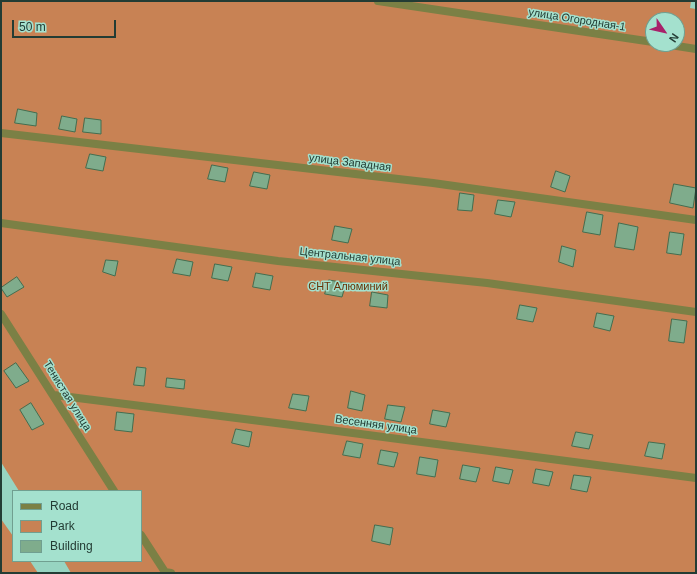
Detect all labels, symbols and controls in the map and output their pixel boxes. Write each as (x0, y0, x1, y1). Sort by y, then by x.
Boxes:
street label: улица Огородная-1 (528, 6, 626, 34)
scale bar (14, 12, 118, 38)
north arrow (645, 12, 685, 52)
text: 50 m (19, 20, 46, 34)
text: N (667, 31, 681, 45)
street label: улица Западная (308, 151, 392, 175)
street label: Центральная улица (299, 245, 401, 269)
park label: СНТ Алюминий (308, 280, 388, 294)
street label: Тенистая улица (40, 358, 94, 434)
street label: Весенняя улица (334, 413, 418, 437)
legend (12, 490, 142, 562)
text: Road (50, 499, 79, 513)
text: Park (50, 519, 75, 533)
text: Building (50, 539, 93, 553)

